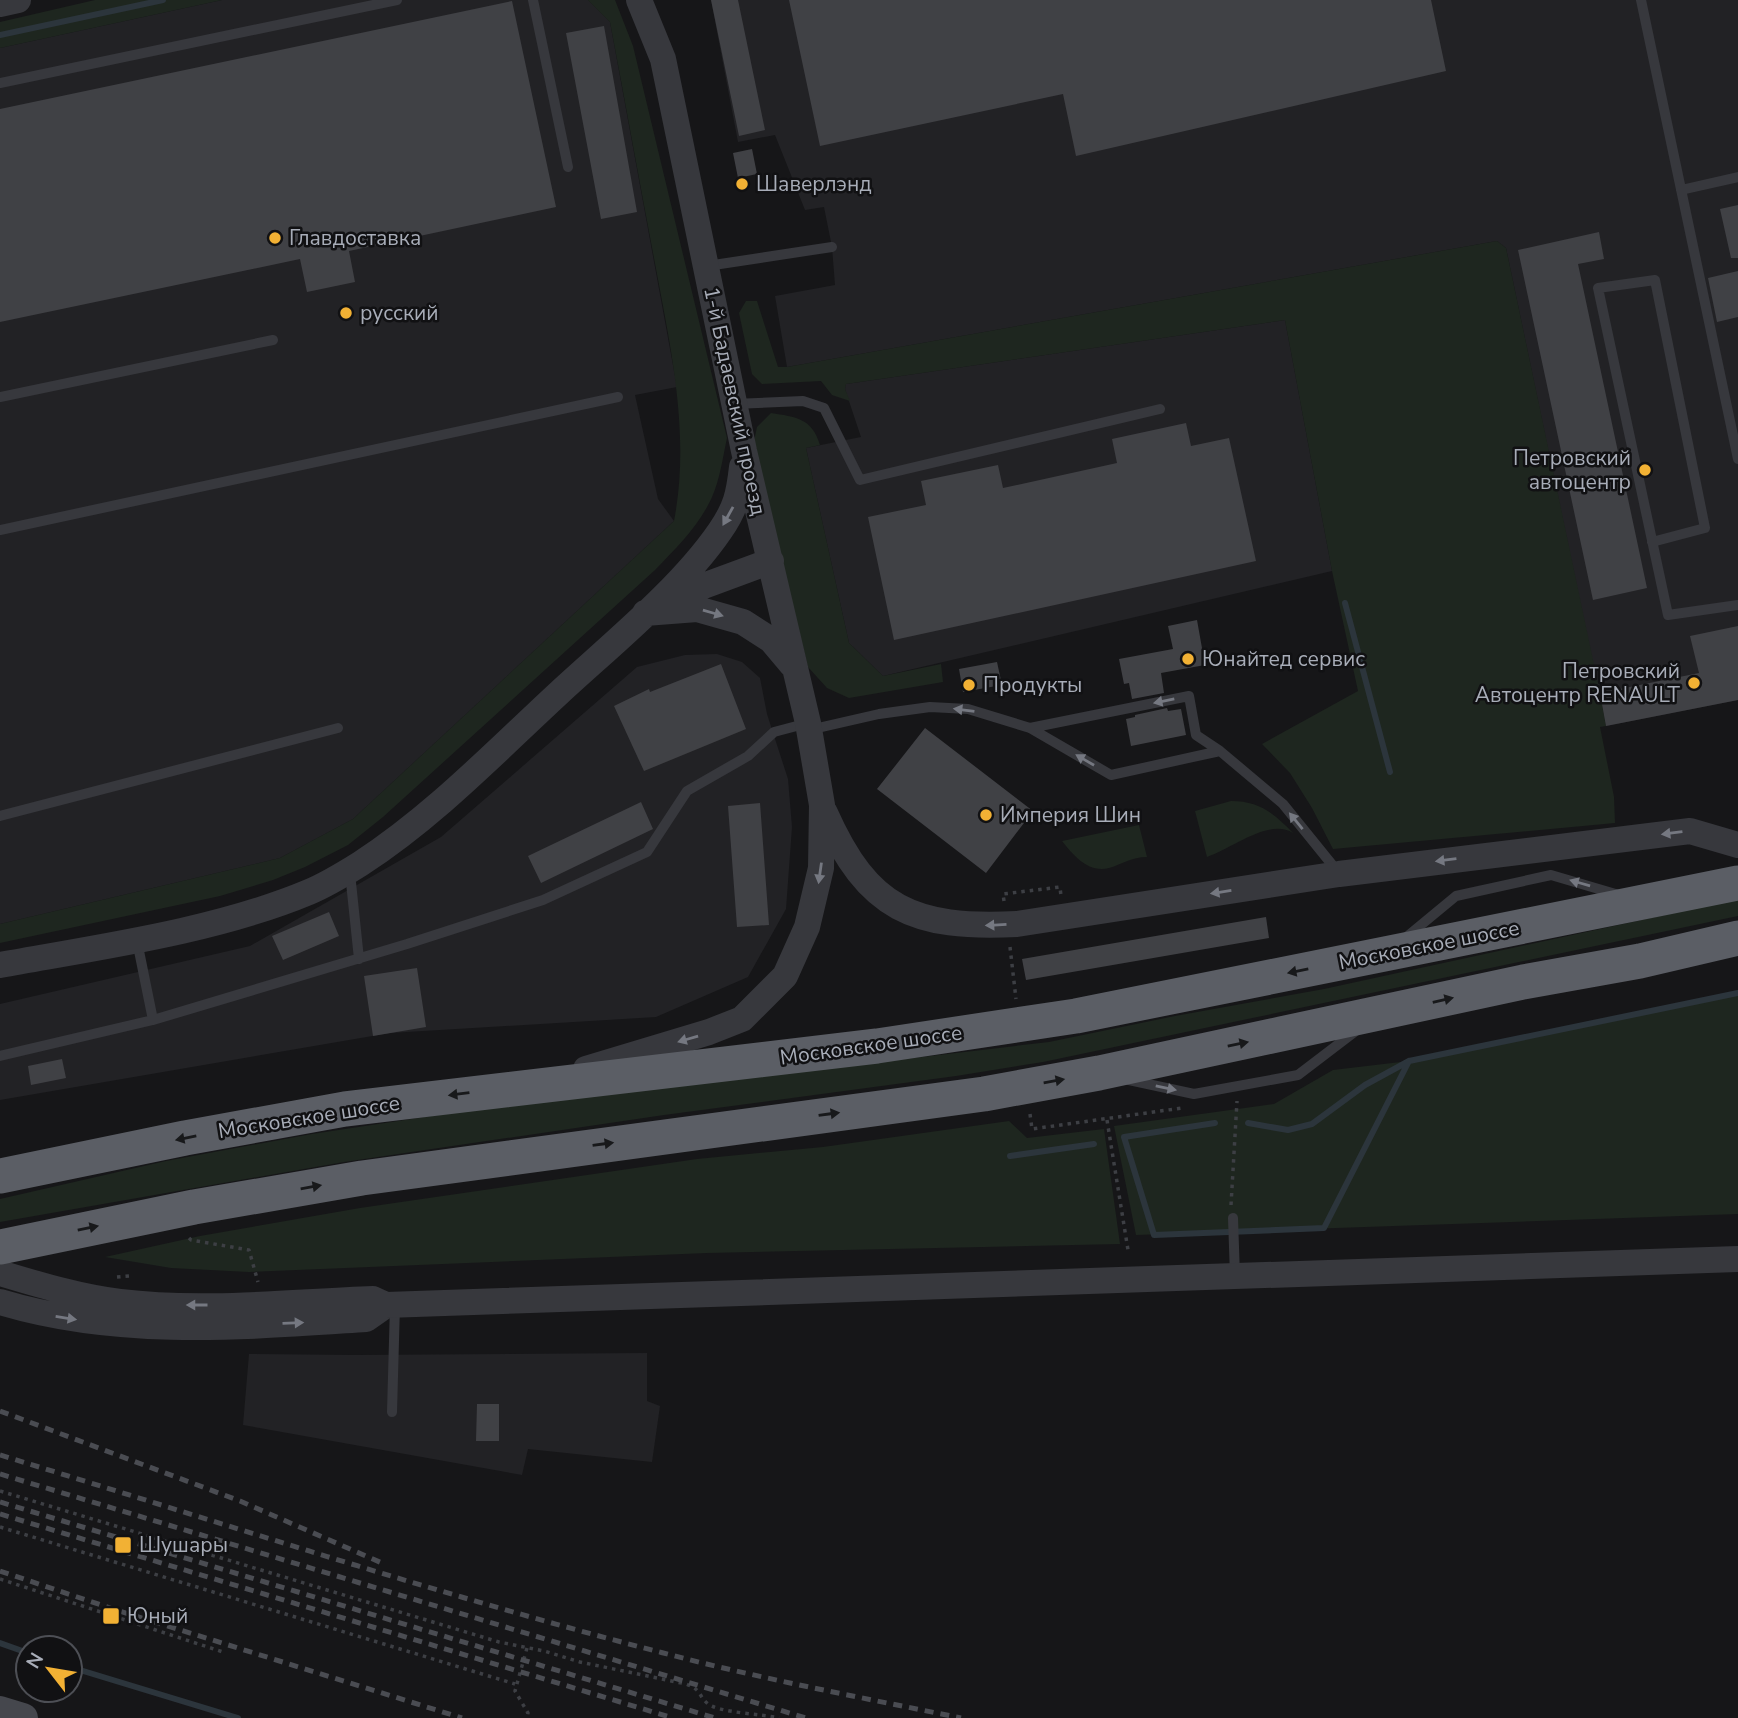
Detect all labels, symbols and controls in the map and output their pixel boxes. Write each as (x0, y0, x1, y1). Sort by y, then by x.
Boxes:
place label: Шаверлэнд (756, 170, 872, 198)
marker: Шаверлэнд (734, 176, 750, 192)
place label: Главдоставка (289, 224, 421, 252)
marker: Главдоставка (267, 230, 283, 246)
street label: 1-й Бадаевский проезд (697, 284, 773, 518)
place label: русский (360, 299, 439, 327)
marker: русский (338, 305, 354, 321)
place label: Петровский автоцентр (1513, 444, 1631, 496)
marker: Петровский автоцентр (1637, 462, 1653, 478)
one-way arrow (722, 507, 734, 526)
one-way arrow (703, 609, 724, 619)
place label: Юнайтед сервис (1202, 645, 1365, 673)
marker: Юнайтед сервис (1180, 651, 1196, 667)
place label: Петровский Автоцентр RENAULT (1475, 657, 1680, 709)
place label: Продукты (983, 671, 1082, 699)
marker: Петровский Автоцентр RENAULT (1686, 675, 1702, 691)
marker: Продукты (961, 677, 977, 693)
one-way arrow (1153, 696, 1175, 707)
one-way arrow (953, 705, 975, 716)
one-way arrow (1075, 754, 1094, 766)
place label: Империя Шин (1000, 801, 1141, 829)
marker: Империя Шин (978, 807, 994, 823)
one-way arrow (1289, 812, 1304, 830)
one-way arrow (1661, 828, 1683, 839)
one-way arrow (1435, 855, 1457, 866)
one-way arrow (814, 862, 825, 884)
one-way arrow (1569, 878, 1590, 888)
one-way arrow (1210, 887, 1232, 898)
street label: Московское шоссе (1336, 914, 1522, 976)
one-way arrow (985, 920, 1007, 931)
one-way arrow (1287, 965, 1309, 976)
one-way arrow (1432, 994, 1454, 1005)
street label: Московское шоссе (778, 1018, 964, 1072)
one-way arrow (677, 1034, 698, 1044)
one-way arrow (1227, 1038, 1249, 1049)
one-way arrow (1043, 1075, 1065, 1086)
one-way arrow (1155, 1082, 1177, 1093)
street label: Московское шоссе (216, 1089, 402, 1145)
one-way arrow (448, 1089, 470, 1100)
one-way arrow (818, 1109, 840, 1120)
one-way arrow (175, 1133, 197, 1144)
one-way arrow (593, 1138, 615, 1149)
one-way arrow (301, 1181, 323, 1192)
one-way arrow (77, 1223, 99, 1234)
one-way arrow (186, 1299, 208, 1311)
one-way arrow (55, 1313, 77, 1324)
one-way arrow (282, 1317, 304, 1328)
place label: Шушары (139, 1531, 228, 1559)
marker: Шушары (113, 1535, 133, 1555)
place label: Юный (127, 1602, 188, 1630)
marker: Юный (101, 1606, 121, 1626)
north arrow (14, 1634, 84, 1704)
text: N (20, 1648, 50, 1674)

